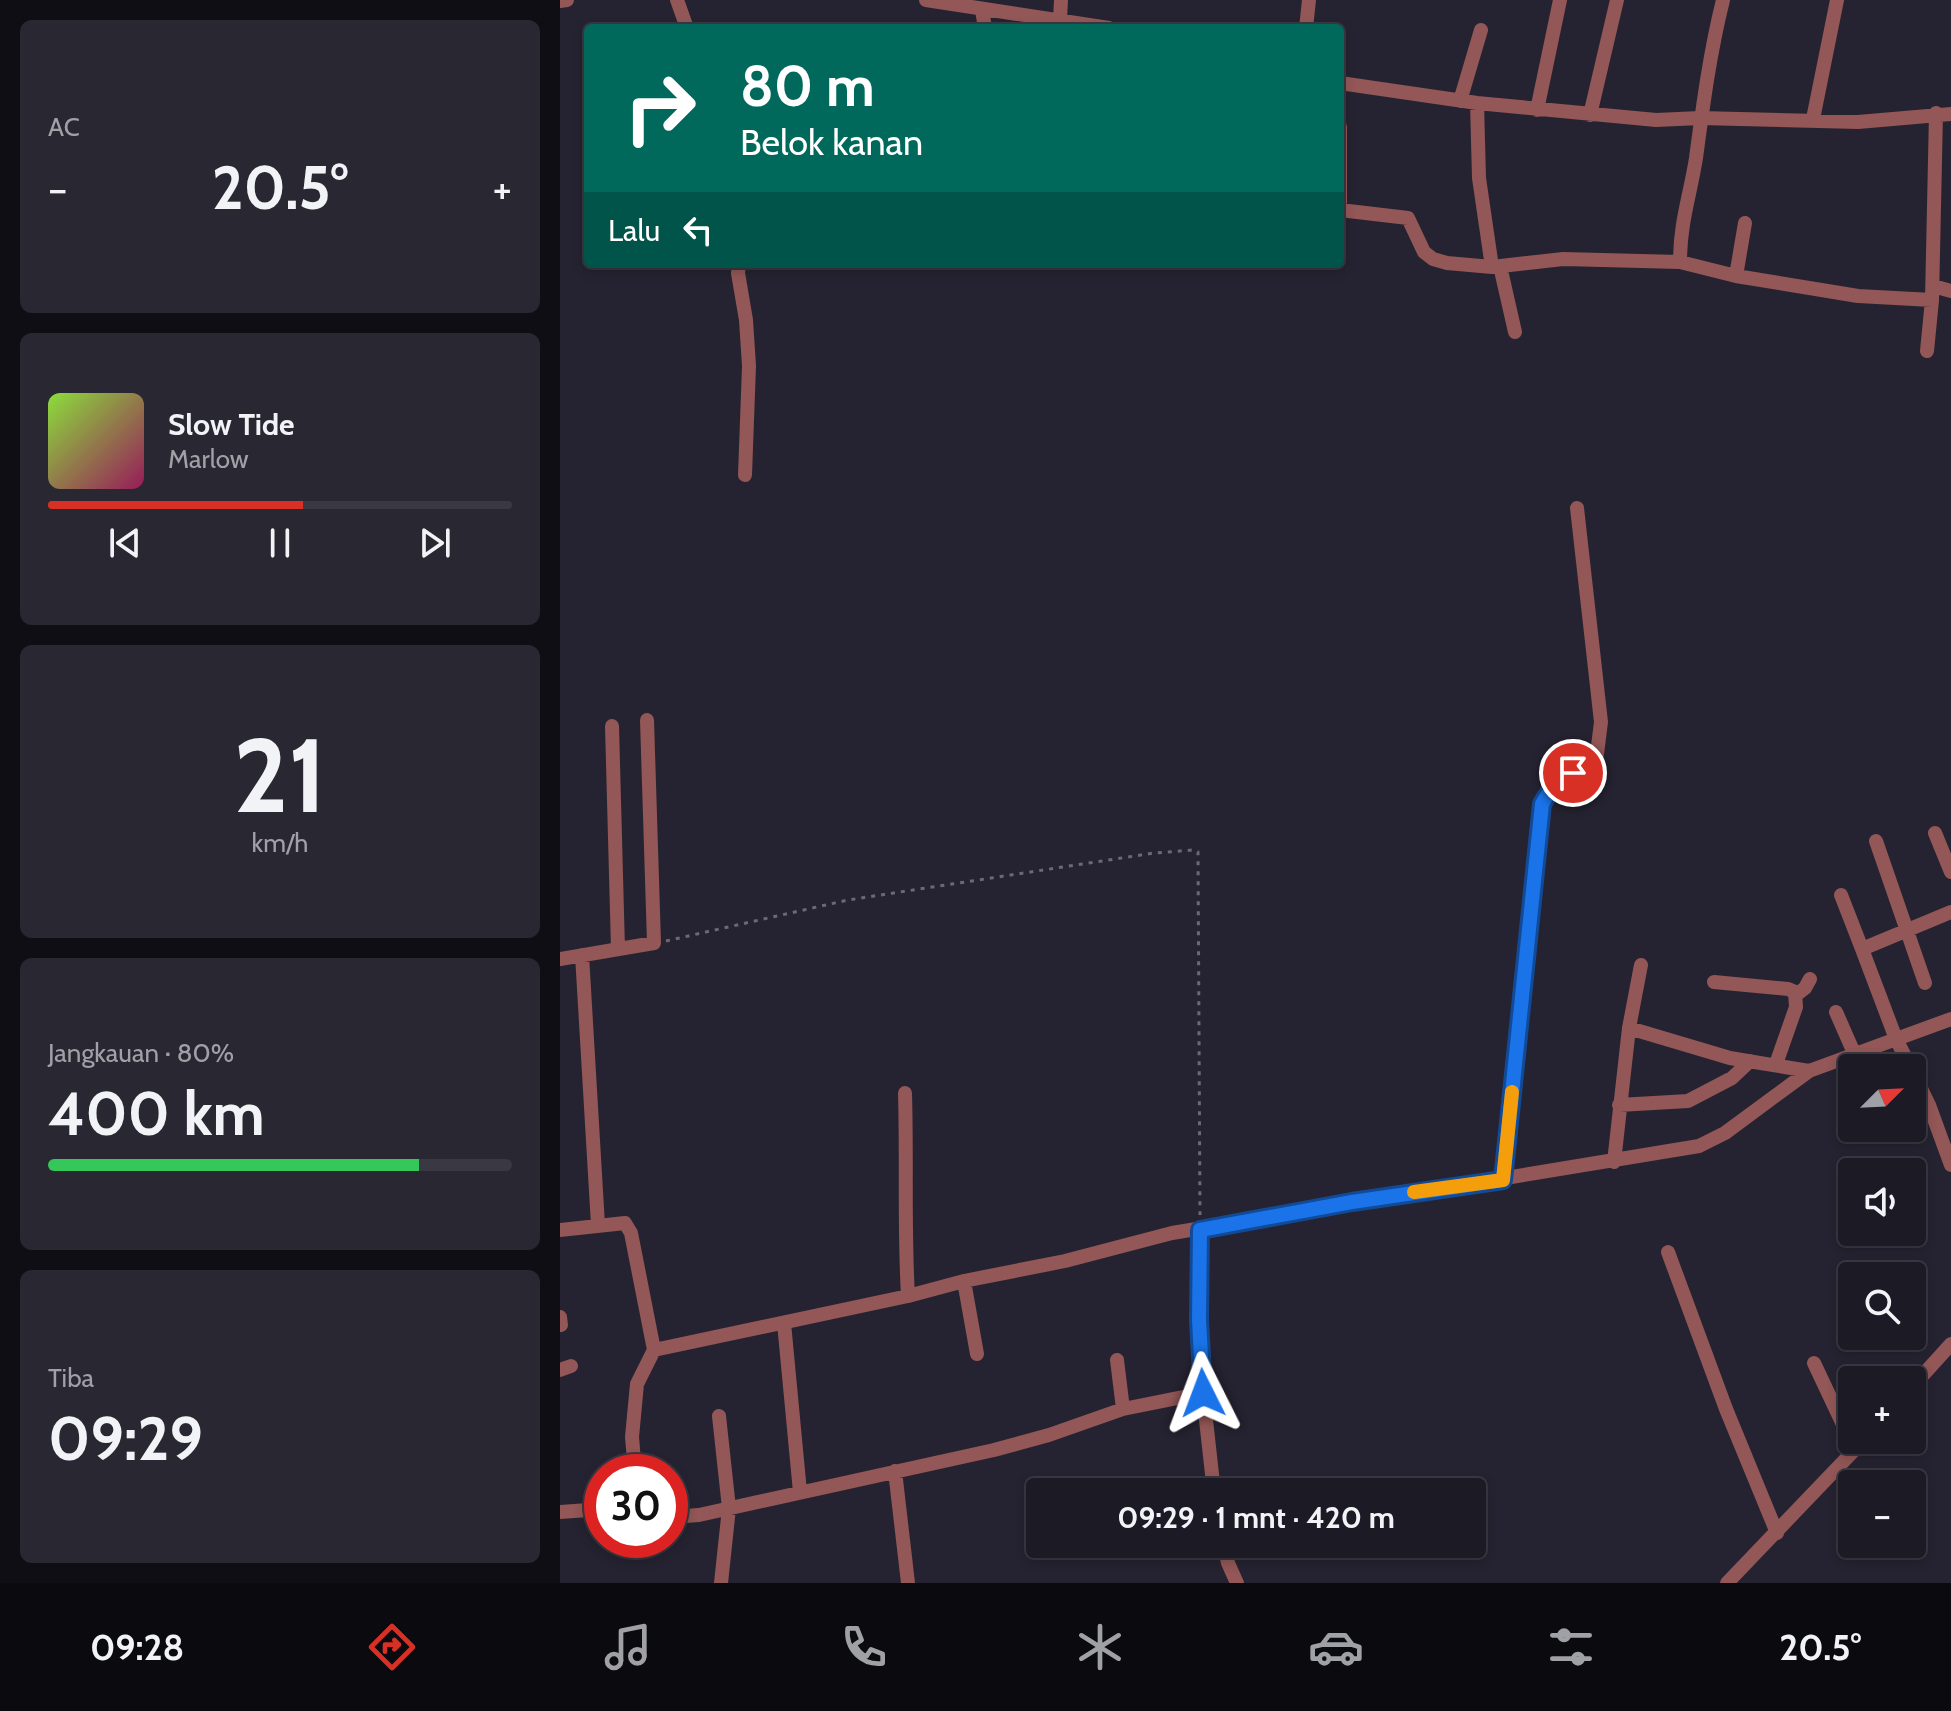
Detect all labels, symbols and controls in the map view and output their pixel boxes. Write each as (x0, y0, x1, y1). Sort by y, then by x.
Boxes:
text: 80 m (740, 52, 875, 120)
icon: right (608, 56, 712, 160)
text: AC (48, 111, 80, 143)
text: Belok kanan (740, 120, 923, 164)
text: 20.5° (212, 151, 348, 224)
text: − (48, 162, 67, 215)
text: + (493, 162, 512, 215)
icon: left (676, 208, 720, 252)
text: Lalu (608, 212, 660, 249)
text: Slow Tide (168, 406, 295, 443)
text: Marlow (168, 443, 249, 475)
icon: previous (103, 521, 147, 565)
icon: pause (258, 521, 302, 565)
icon: next (413, 521, 457, 565)
text: 21 (233, 712, 327, 838)
pin (1539, 739, 1607, 807)
icon: arrive (1551, 751, 1595, 795)
text: km/h (252, 827, 308, 859)
text: Jangkauan · 80% (48, 1037, 234, 1069)
north arrow (1838, 1054, 1926, 1142)
map controls (1838, 1054, 1926, 1558)
text: 400 km (48, 1077, 265, 1150)
button: sound (1838, 1158, 1926, 1246)
button: search (1838, 1262, 1926, 1350)
position arrow (1161, 1351, 1245, 1435)
text: Tiba (48, 1362, 94, 1394)
button: + (1838, 1366, 1926, 1454)
text: 09:29 (48, 1402, 203, 1475)
speed limit sign: 30 (584, 1454, 688, 1558)
button: − (1838, 1470, 1926, 1558)
text: 09:29 · 1 mnt · 420 m (1117, 1499, 1395, 1536)
icon: directions (364, 1619, 420, 1675)
icon: music (600, 1619, 656, 1675)
icon: phone (836, 1619, 892, 1675)
icon: climate (1072, 1619, 1128, 1675)
icon: car (1308, 1619, 1364, 1675)
icon: filters (1543, 1619, 1599, 1675)
text: 09:28 (90, 1625, 184, 1669)
text: 20.5° (1779, 1625, 1861, 1669)

